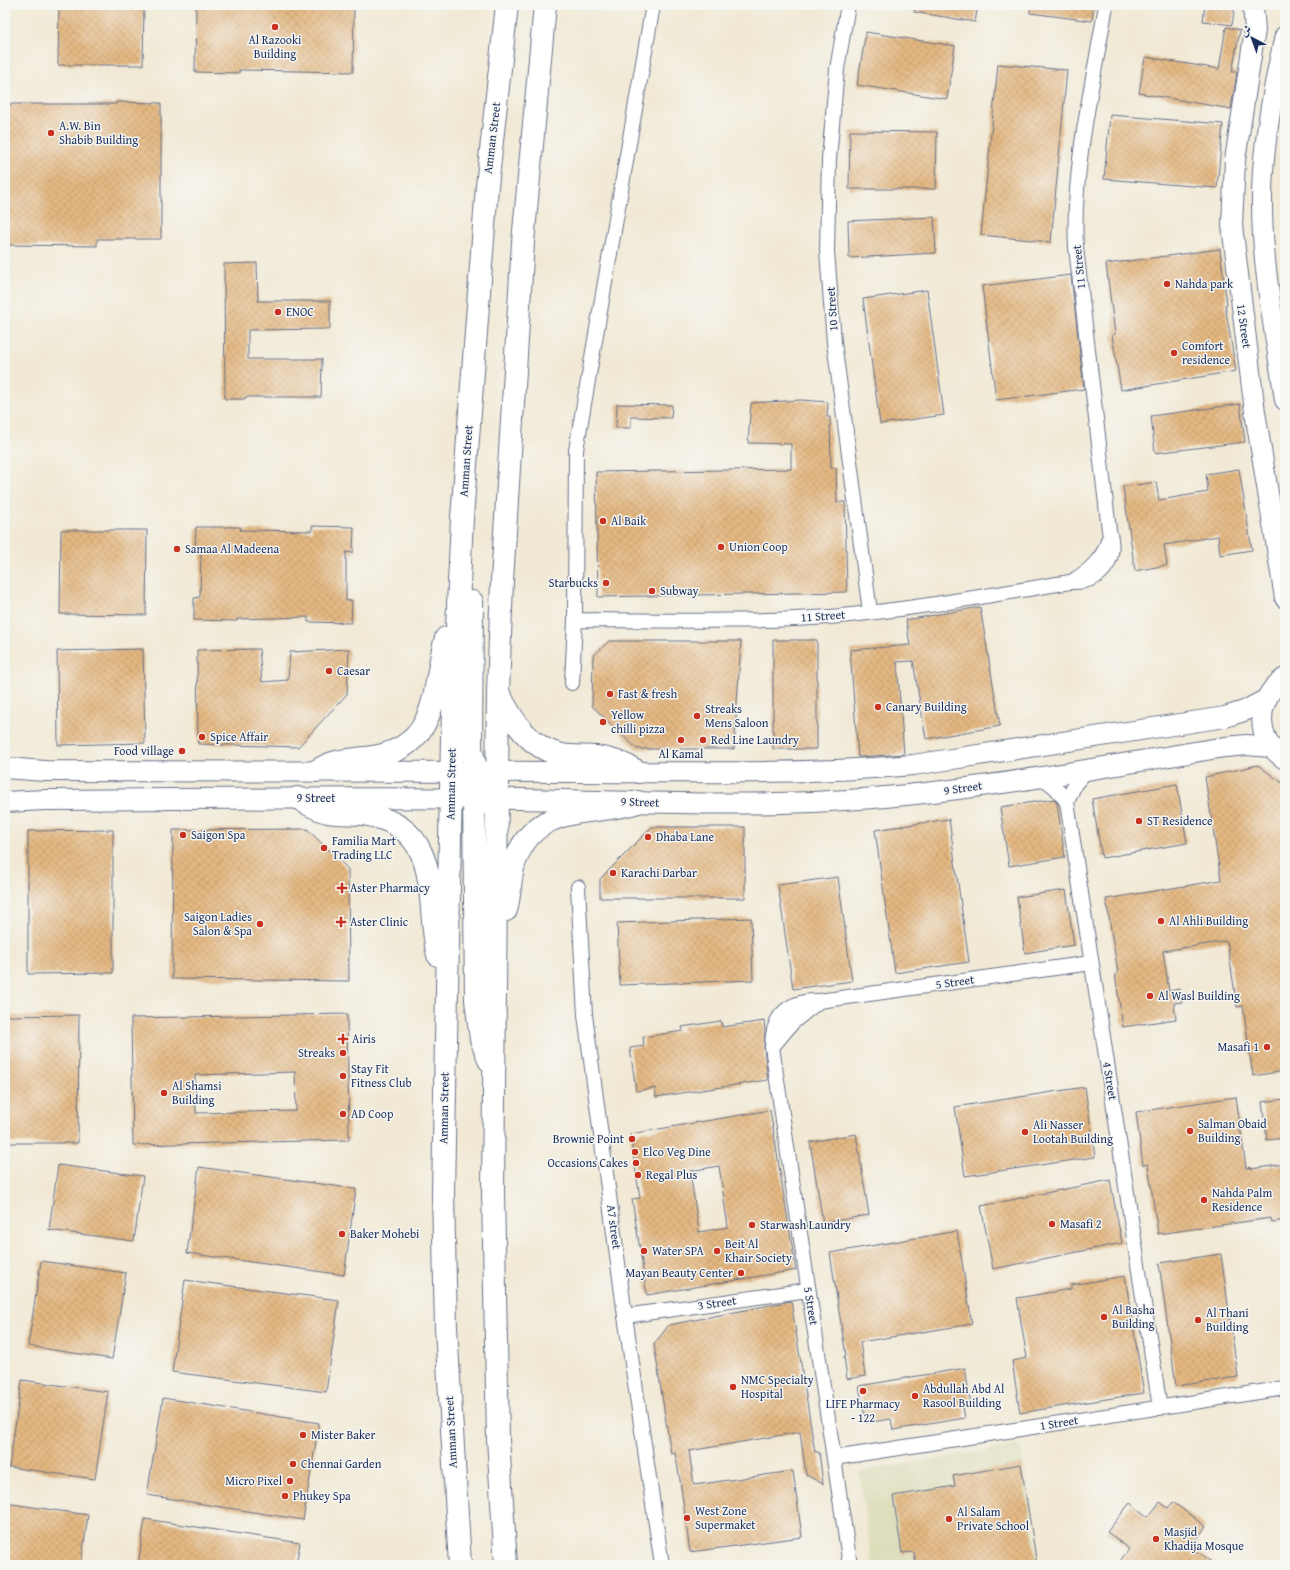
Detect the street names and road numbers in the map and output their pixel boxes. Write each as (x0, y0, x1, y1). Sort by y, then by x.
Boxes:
street label: Amman Street (479, 100, 504, 175)
street label: 11 Street (1068, 243, 1089, 290)
street label: 10 Street (821, 285, 842, 332)
street label: 12 Street (1233, 303, 1256, 350)
street label: Amman Street (455, 424, 477, 498)
street label: 11 Street (800, 605, 847, 626)
street label: Amman Street (441, 747, 460, 820)
street label: 9 Street (943, 776, 984, 799)
street label: 9 Street (297, 789, 336, 806)
street label: 9 Street (620, 792, 660, 811)
street label: 5 Street (935, 970, 976, 993)
street label: 4 Street (1099, 1060, 1122, 1102)
street label: Amman Street (434, 1071, 453, 1144)
street label: A7 street (603, 1203, 626, 1251)
street label: 5 Street (800, 1285, 823, 1327)
street label: 3 Street (697, 1291, 738, 1314)
street label: Amman Street (440, 1395, 461, 1469)
street label: 1 Street (1038, 1411, 1080, 1434)

